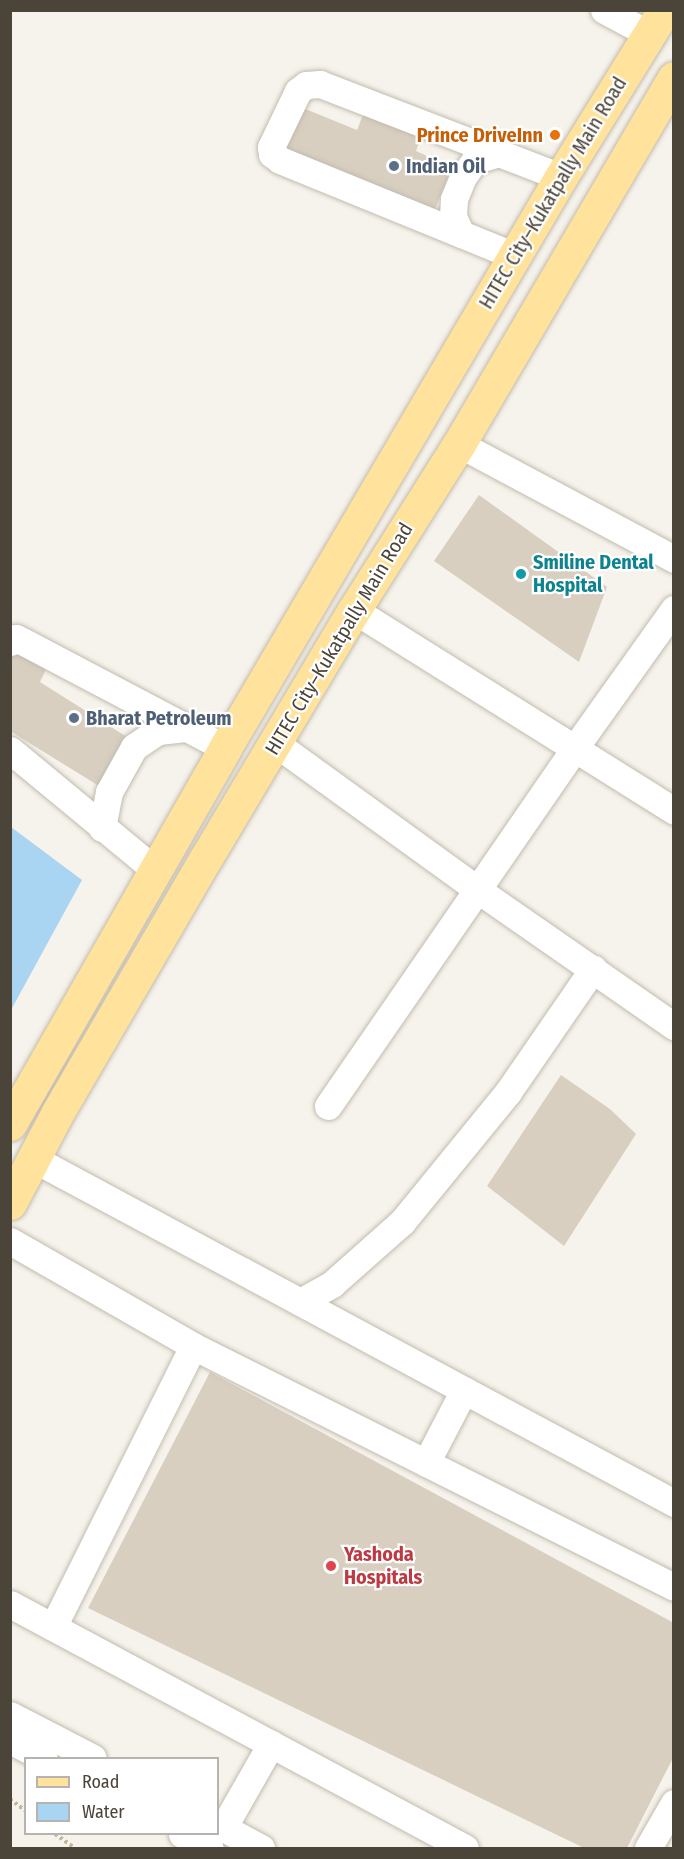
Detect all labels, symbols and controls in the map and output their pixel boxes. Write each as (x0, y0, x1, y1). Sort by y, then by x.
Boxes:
street label: HITEC City–Kukatpally Main Road (474, 73, 632, 313)
place label: Prince DriveInn (417, 123, 543, 147)
marker: Prince DriveInn (548, 128, 562, 142)
place label: Indian Oil (406, 154, 486, 178)
marker: Indian Oil (387, 159, 401, 173)
street label: HITEC City–Kukatpally Main Road (260, 519, 418, 759)
place label: Smiline Dental Hospital (533, 550, 654, 597)
marker: Smiline Dental Hospital (514, 567, 528, 581)
place label: Bharat Petroleum (86, 706, 232, 730)
marker: Bharat Petroleum (67, 711, 81, 725)
place label: Yashoda Hospitals (344, 1542, 422, 1589)
marker: Yashoda Hospitals (322, 1557, 340, 1575)
legend (24, 1757, 219, 1835)
text: Road (82, 1771, 119, 1793)
text: Water (82, 1801, 125, 1823)

